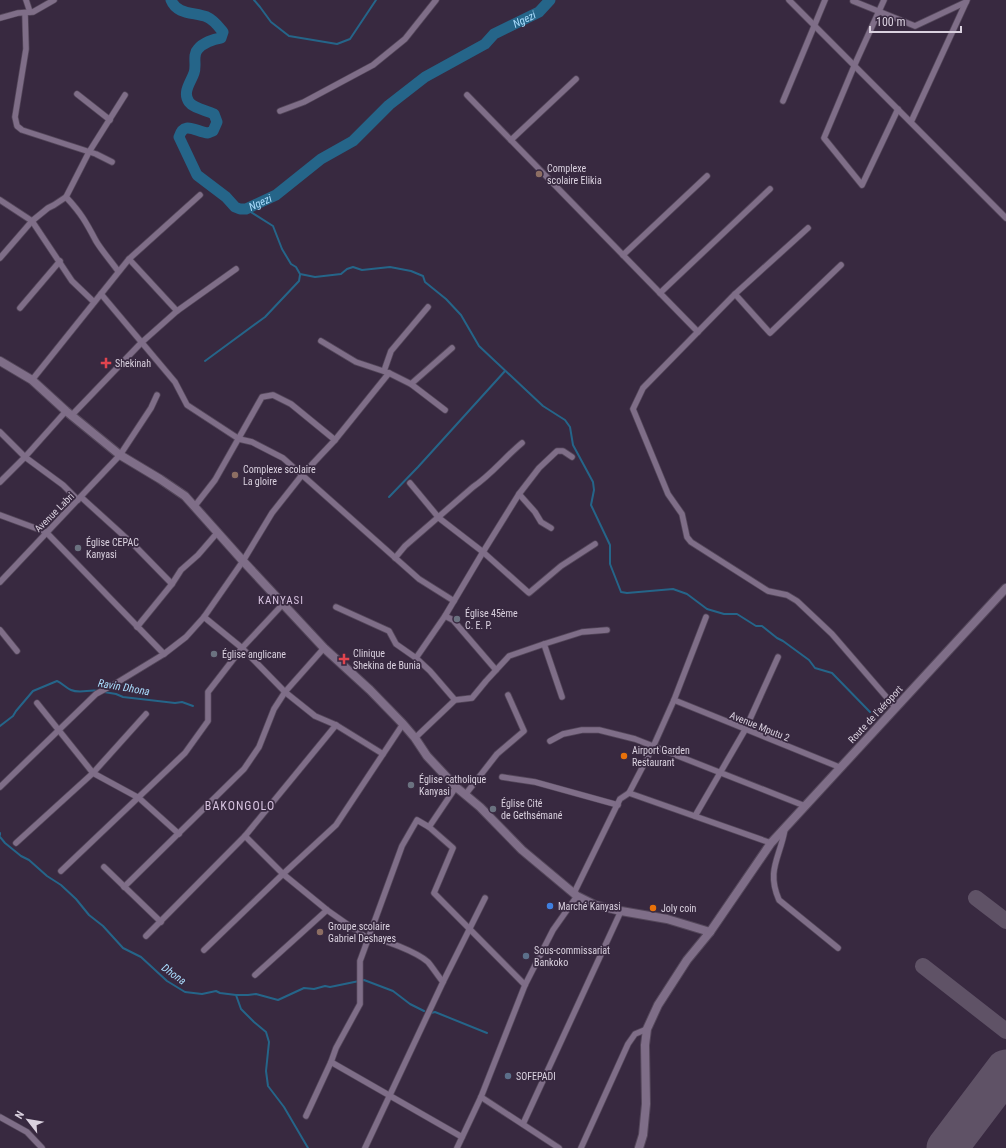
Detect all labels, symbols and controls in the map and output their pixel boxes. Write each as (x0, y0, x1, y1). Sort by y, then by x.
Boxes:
water label: Ngezi (511, 8, 539, 31)
scale bar (870, 8, 961, 34)
text: 100 m (876, 15, 906, 29)
place label: Complexe scolaire Elikia (547, 163, 602, 186)
marker: Complexe scolaire Elikia (534, 169, 544, 179)
water label: Ngezi (247, 192, 274, 214)
marker: Shekinah (100, 357, 112, 369)
place label: Shekinah (115, 358, 151, 369)
place label: Complexe scolaire La gloire (243, 464, 316, 487)
marker: Complexe scolaire La gloire (230, 470, 240, 480)
street label: Avenue Labri (32, 490, 76, 534)
place label: Église CEPAC Kanyasi (86, 536, 139, 560)
marker: Église CEPAC Kanyasi (73, 543, 83, 553)
district label: KANYASI (258, 594, 304, 607)
place label: Église 45ème C. E. P. (465, 607, 518, 631)
marker: Église 45ème C. E. P. (452, 614, 462, 624)
place label: Église anglicane (222, 648, 286, 660)
place label: Clinique Shekina de Bunia (353, 648, 421, 671)
marker: Église anglicane (209, 649, 219, 659)
marker: Clinique Shekina de Bunia (338, 653, 350, 665)
water label: Ravin Dhona (97, 677, 151, 698)
street label: Route de l'aéroport (846, 683, 905, 745)
street label: Avenue Mputu 2 (728, 709, 791, 743)
place label: Airport Garden Restaurant (632, 745, 690, 768)
marker: Airport Garden Restaurant (619, 751, 629, 761)
place label: Église catholique Kanyasi (419, 773, 487, 797)
marker: Église catholique Kanyasi (406, 780, 416, 790)
place label: Église Cité de Gethsémané (501, 797, 563, 821)
district label: BAKONGOLO (205, 799, 275, 813)
marker: Église Cité de Gethsémané (488, 804, 498, 814)
marker: Marché Kanyasi (545, 901, 555, 911)
place label: Marché Kanyasi (558, 901, 621, 912)
marker: Joly coin (648, 903, 658, 913)
place label: Joly coin (661, 903, 697, 914)
place label: Groupe scolaire Gabriel Deshayes (328, 921, 397, 944)
marker: Groupe scolaire Gabriel Deshayes (315, 927, 325, 937)
place label: Sous-commissariat Bankoko (534, 945, 610, 968)
marker: Sous-commissariat Bankoko (521, 951, 531, 961)
water label: Dhona (159, 961, 188, 988)
marker: SOFEPADI (503, 1071, 513, 1081)
place label: SOFEPADI (516, 1071, 556, 1082)
north arrow (8, 1100, 48, 1140)
text: N (13, 1109, 27, 1121)

